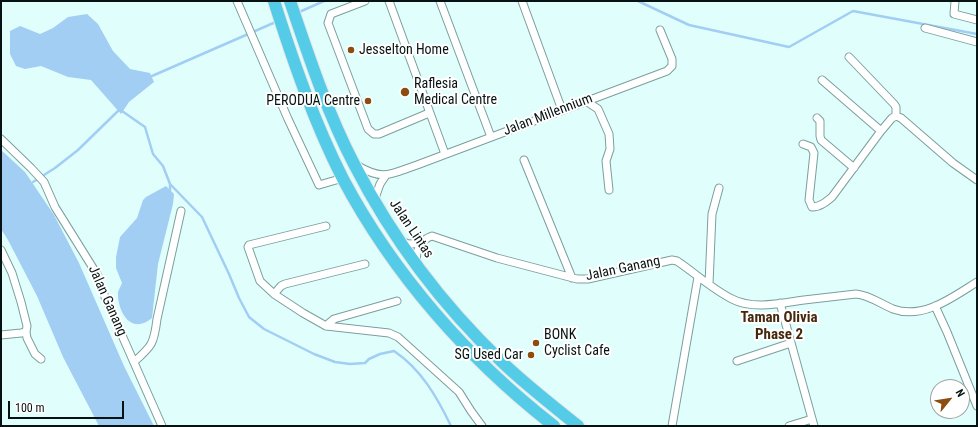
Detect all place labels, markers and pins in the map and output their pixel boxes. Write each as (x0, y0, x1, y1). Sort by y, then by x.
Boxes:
place label: Jesselton Home (359, 42, 449, 58)
marker: Jesselton Home (346, 45, 356, 55)
place label: Raflesia Medical Centre (414, 76, 497, 108)
marker: Raflesia Medical Centre (399, 86, 411, 98)
place label: PERODUA Centre (266, 93, 360, 109)
marker: PERODUA Centre (363, 96, 373, 106)
place label: BONK Cyclist Cafe (544, 327, 610, 360)
marker: BONK Cyclist Cafe (531, 338, 541, 348)
place label: SG Used Car (454, 347, 523, 363)
marker: SG Used Car (526, 350, 536, 360)

